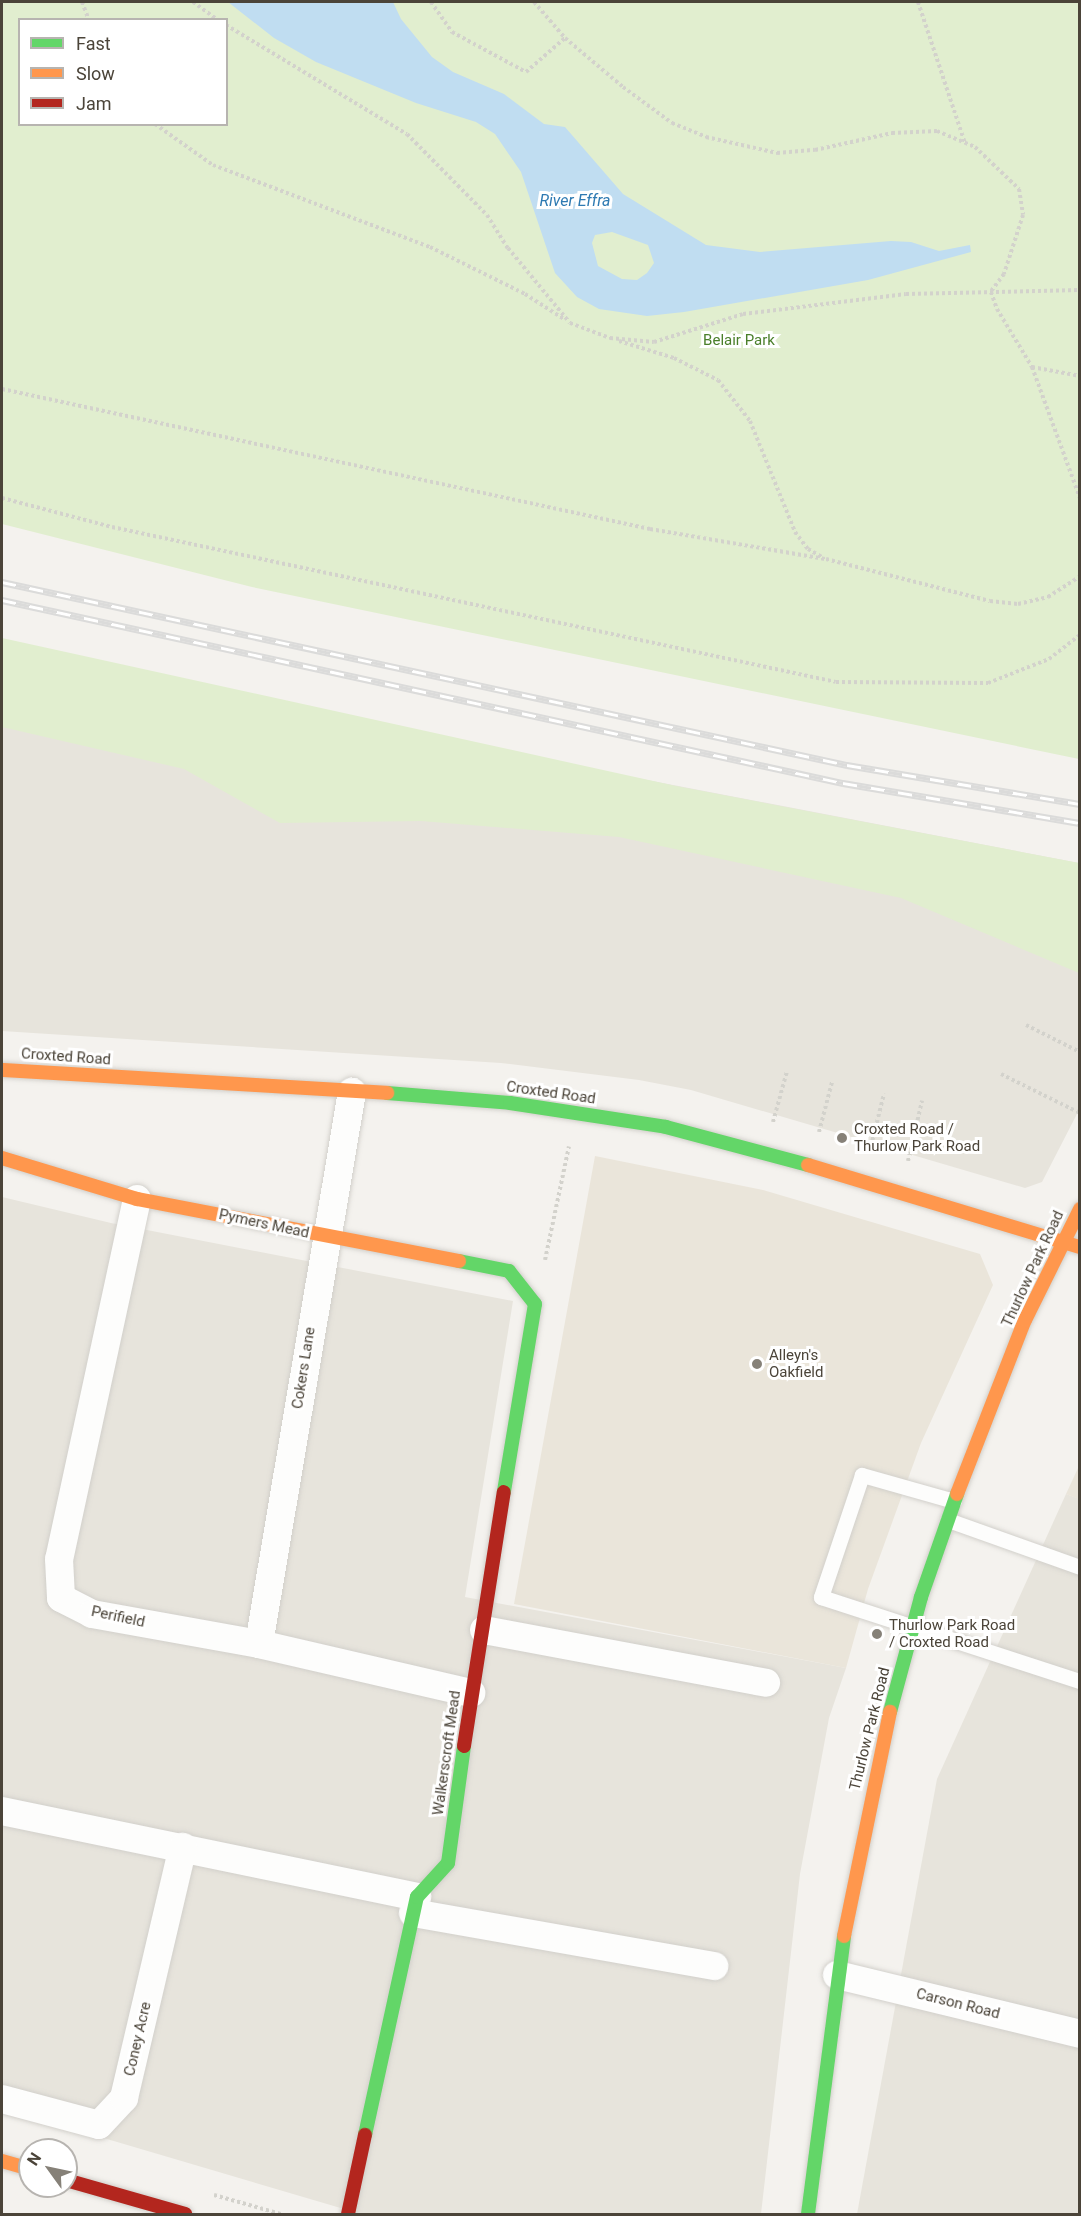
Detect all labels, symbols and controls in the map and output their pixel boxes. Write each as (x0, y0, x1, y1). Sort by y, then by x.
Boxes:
legend (18, 18, 228, 126)
text: Fast (76, 33, 111, 54)
text: Slow (76, 63, 115, 84)
text: Jam (76, 93, 112, 114)
water label: River Effra (539, 191, 611, 211)
park label: Belair Park (703, 332, 775, 350)
street label: Croxted Road (20, 1045, 112, 1069)
street label: Croxted Road (505, 1078, 597, 1108)
place label: Croxted Road / Thurlow Park Road (854, 1120, 980, 1155)
marker: Croxted Road / Thurlow Park Road (835, 1131, 849, 1145)
street label: Pymers Mead (217, 1206, 311, 1242)
street label: Thurlow Park Road (998, 1208, 1068, 1330)
street label: Cokers Lane (289, 1326, 319, 1410)
place label: Alleyn's Oakfield (769, 1346, 823, 1381)
marker: Alleyn's Oakfield (750, 1357, 764, 1371)
street label: Perifield (90, 1603, 146, 1631)
place label: Thurlow Park Road / Croxted Road (889, 1616, 1015, 1651)
marker: Thurlow Park Road / Croxted Road (870, 1627, 884, 1641)
street label: Thurlow Park Road (846, 1666, 894, 1792)
street label: Walkerscroft Mead (429, 1689, 465, 1817)
street label: Carson Road (914, 1985, 1002, 2023)
street label: Coney Acre (121, 2000, 155, 2078)
north arrow (18, 2138, 78, 2198)
text: N (23, 2149, 45, 2169)

